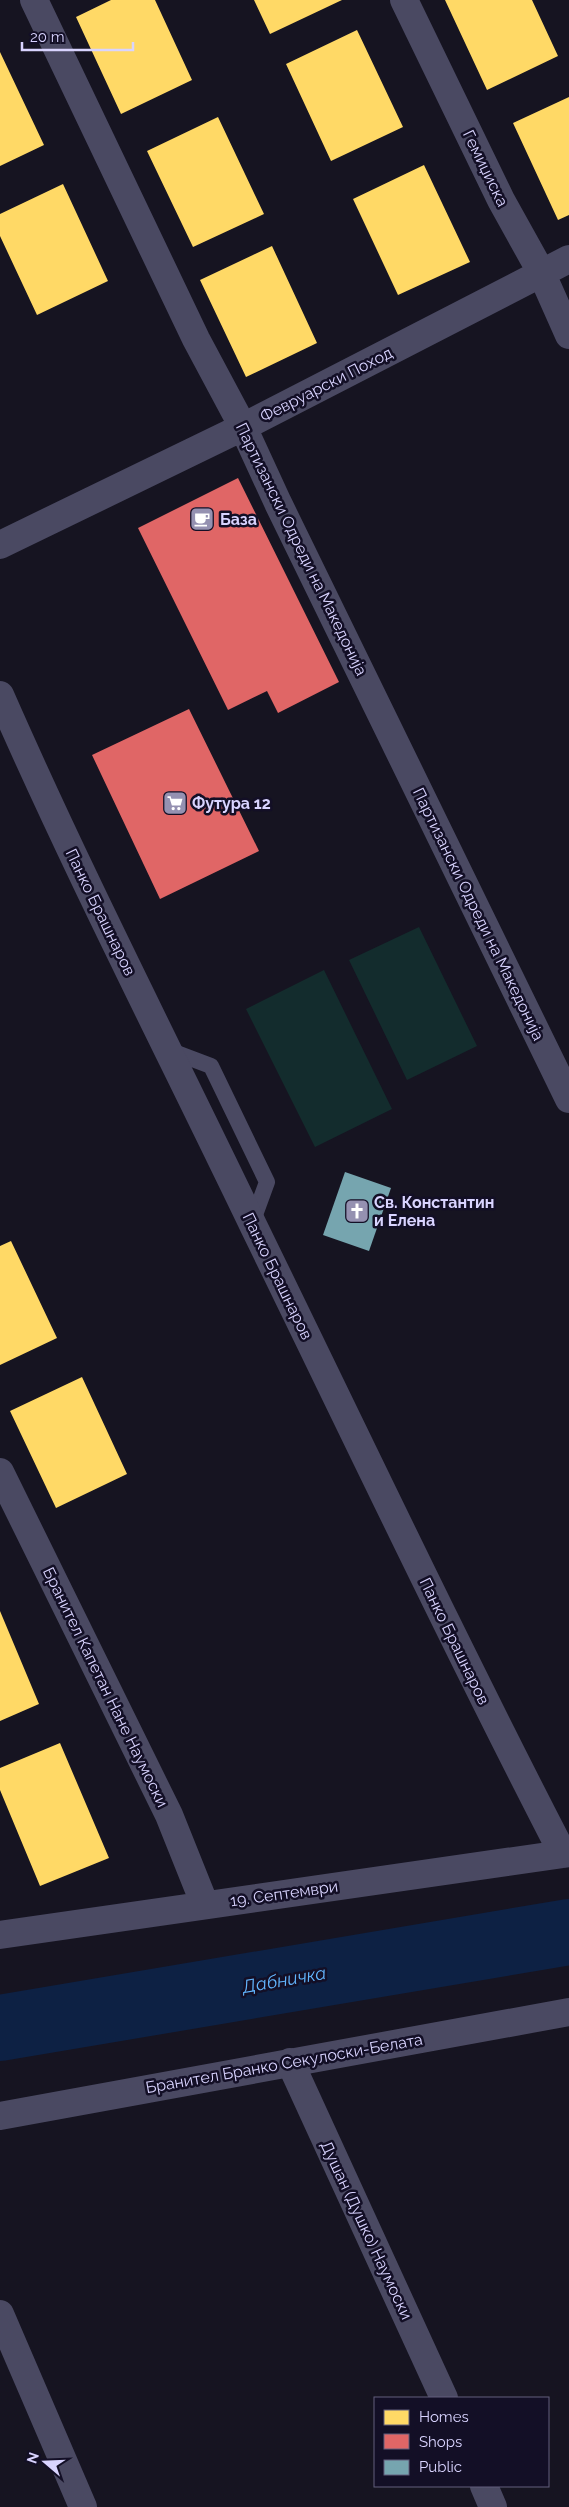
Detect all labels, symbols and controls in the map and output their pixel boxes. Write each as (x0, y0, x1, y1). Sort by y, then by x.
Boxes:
scale bar (22, 20, 134, 52)
text: 20 m (30, 28, 65, 46)
street label: Гемиџиска (459, 127, 512, 210)
street label: Февруарски Поход (257, 343, 396, 426)
street label: Партизански Одреди на Македонија (232, 420, 371, 679)
cafe icon: База (189, 506, 215, 532)
place label: База (220, 510, 257, 529)
street label: Партизански Одреди на Македонија (409, 785, 548, 1044)
supermarket icon: Футура 12 (162, 790, 188, 816)
place label: Футура 12 (192, 794, 271, 813)
street label: Панко Брашнаров (62, 846, 140, 979)
place label: Св. Константин и Елена (374, 1193, 494, 1230)
church icon: Св. Константин и Елена (344, 1198, 370, 1224)
street label: Панко Брашнаров (239, 1210, 317, 1343)
street label: Бранител Капетан Нане Наумоски (39, 1564, 172, 1810)
street label: Панко Брашнаров (416, 1575, 494, 1708)
street label: 19. Септември (229, 1877, 339, 1910)
water label: Дабничка (239, 1962, 328, 1997)
street label: Бранител Бранко Секулоски-Белата (144, 2030, 424, 2097)
street label: Душан (Душко) Наумоски (317, 2138, 416, 2323)
legend (374, 2397, 549, 2487)
text: Homes (419, 2408, 469, 2426)
text: Shops (419, 2433, 462, 2451)
north arrow (20, 2437, 70, 2487)
text: N (23, 2450, 42, 2465)
text: Public (419, 2458, 462, 2476)

